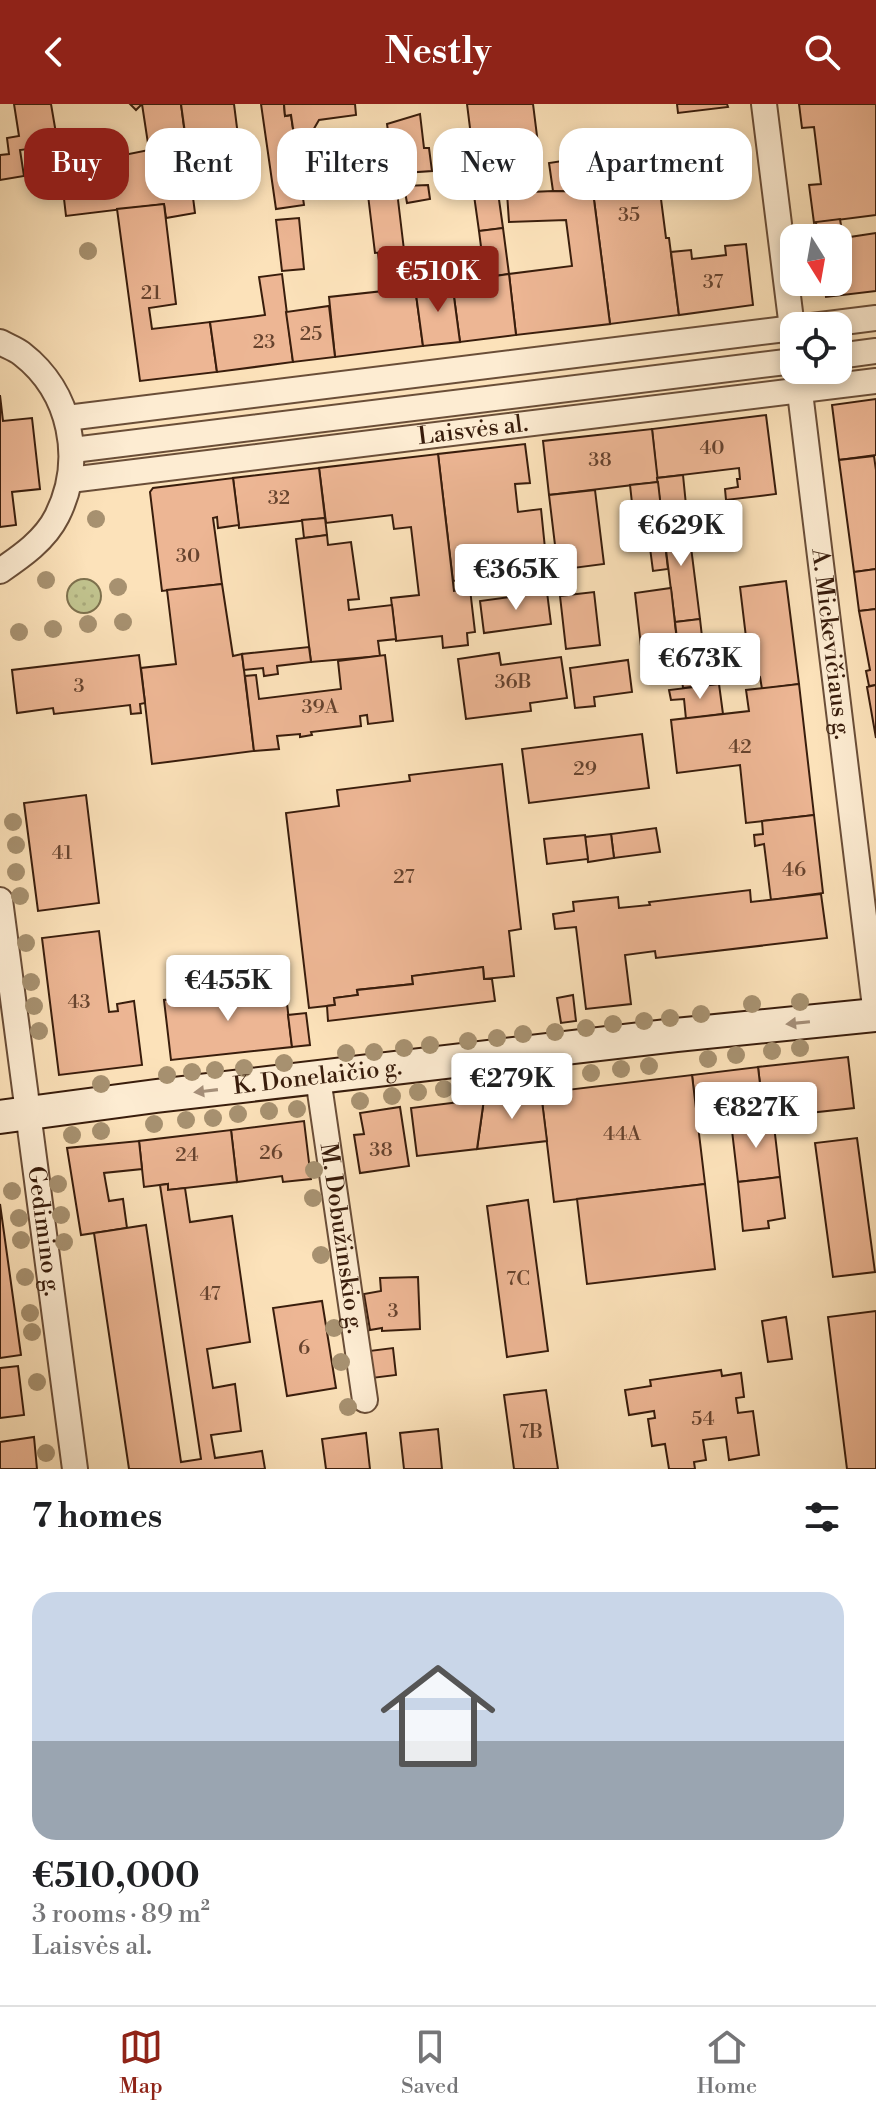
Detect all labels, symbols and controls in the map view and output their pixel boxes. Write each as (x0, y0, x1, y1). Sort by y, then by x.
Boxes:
icon: back (32, 30, 76, 74)
text: Nestly (385, 30, 491, 75)
icon: search (800, 30, 844, 74)
chip: Buy (24, 128, 129, 200)
chip: Rent (145, 128, 261, 200)
chip: Filters (277, 128, 417, 200)
chip: New (433, 128, 543, 200)
chip: Apartment (559, 128, 752, 200)
house number: 35 (618, 203, 640, 228)
north arrow (780, 224, 852, 296)
map controls (780, 224, 852, 384)
pin: €510K (382, 246, 494, 314)
text: €510K (396, 256, 480, 288)
house number: 37 (703, 270, 723, 295)
house number: 21 (141, 281, 162, 306)
button: locate (780, 312, 852, 384)
house number: 25 (300, 322, 322, 347)
house number: 23 (253, 330, 275, 355)
street label: Laisvės al. (416, 409, 530, 452)
house number: 40 (699, 436, 725, 461)
house number: 38 (588, 448, 612, 473)
house number: 32 (268, 486, 290, 511)
pin: €629K (625, 500, 737, 568)
text: €629K (637, 510, 725, 542)
house number: 30 (176, 544, 200, 569)
pin: €365K (460, 544, 572, 612)
street label: A. Mickevičiaus g. (804, 546, 857, 741)
text: €365K (473, 554, 559, 586)
pin: €673K (644, 633, 756, 701)
text: €673K (658, 643, 742, 675)
house number: 36B (494, 670, 532, 695)
house number: 3 (73, 674, 85, 699)
house number: 39A (302, 695, 340, 720)
house number: 42 (728, 735, 752, 760)
house number: 29 (573, 757, 597, 782)
house number: 41 (52, 841, 73, 866)
house number: 46 (782, 858, 806, 883)
house number: 27 (393, 865, 415, 890)
pin: €455K (172, 955, 284, 1023)
text: €455K (184, 965, 272, 997)
house number: 43 (68, 990, 90, 1015)
one-way arrow (785, 1016, 810, 1029)
street label: K. Donelaičio g. (231, 1052, 404, 1102)
pin: €279K (456, 1053, 568, 1121)
text: €279K (469, 1063, 555, 1095)
pin: €827K (700, 1082, 812, 1150)
one-way arrow (193, 1084, 218, 1097)
text: €827K (713, 1092, 799, 1124)
house number: 44A (603, 1122, 642, 1147)
house number: 38 (369, 1138, 393, 1163)
house number: 26 (259, 1141, 283, 1166)
street label: M. Dobužinskio g. (313, 1141, 370, 1335)
house number: 24 (175, 1143, 199, 1168)
street label: Gedimino g. (20, 1164, 67, 1298)
house number: 7C (506, 1267, 530, 1292)
house number: 47 (199, 1282, 221, 1307)
house number: 3 (387, 1299, 399, 1324)
house number: 6 (298, 1336, 310, 1361)
house number: 54 (691, 1407, 715, 1432)
house number: 7B (519, 1420, 543, 1445)
icon: filters (800, 1495, 844, 1539)
text: 7 homes (32, 1496, 162, 1538)
icon: home (366, 1644, 510, 1788)
text: €510,000 (32, 1856, 200, 1898)
text: 3 rooms · 89 m² (32, 1898, 210, 1930)
text: Laisvės al. (32, 1930, 152, 1962)
tab: Map (119, 2025, 163, 2100)
tab: Saved (401, 2025, 459, 2100)
tab: Home (697, 2025, 757, 2100)

